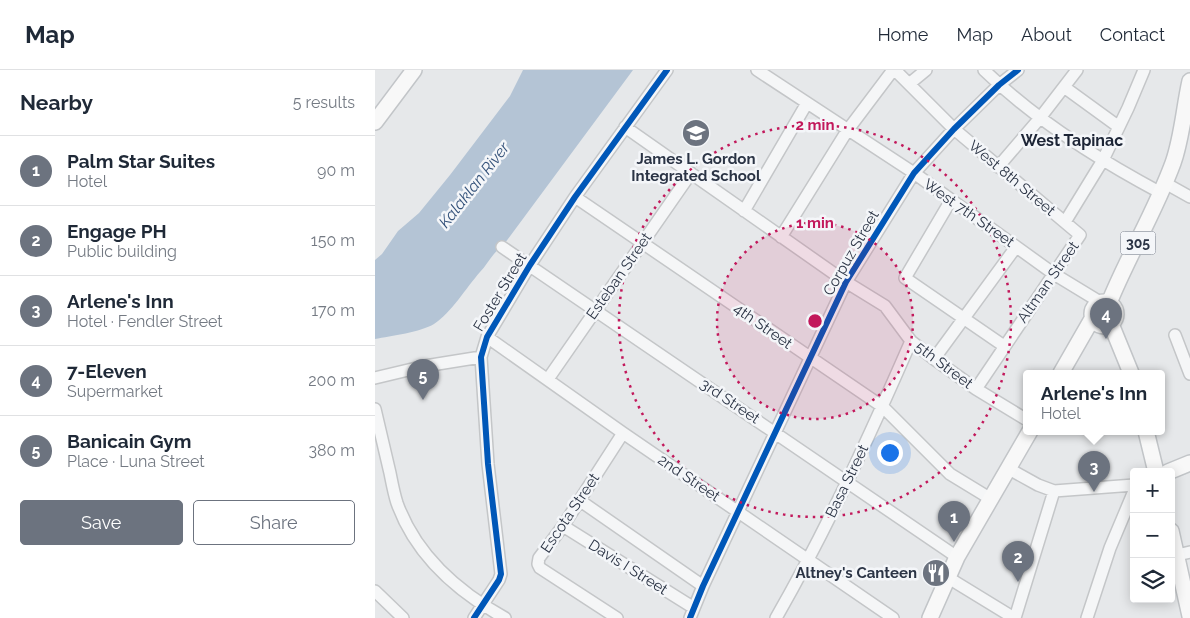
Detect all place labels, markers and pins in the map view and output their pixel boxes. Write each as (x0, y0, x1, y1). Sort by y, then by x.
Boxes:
school or university icon: James L. Gordon Integrated School (681, 118, 711, 148)
place label: James L. Gordon Integrated School (631, 150, 761, 185)
pin: 4 (1090, 298, 1122, 339)
centre of rings (806, 312, 824, 330)
pin: 5 (407, 359, 439, 400)
pin: 3 (1078, 451, 1110, 492)
pin: 1 (938, 501, 970, 542)
pin: 2 (1002, 541, 1034, 582)
restaurant icon: Altney's Canteen (921, 558, 951, 588)
place label: Altney's Canteen (795, 564, 917, 582)

